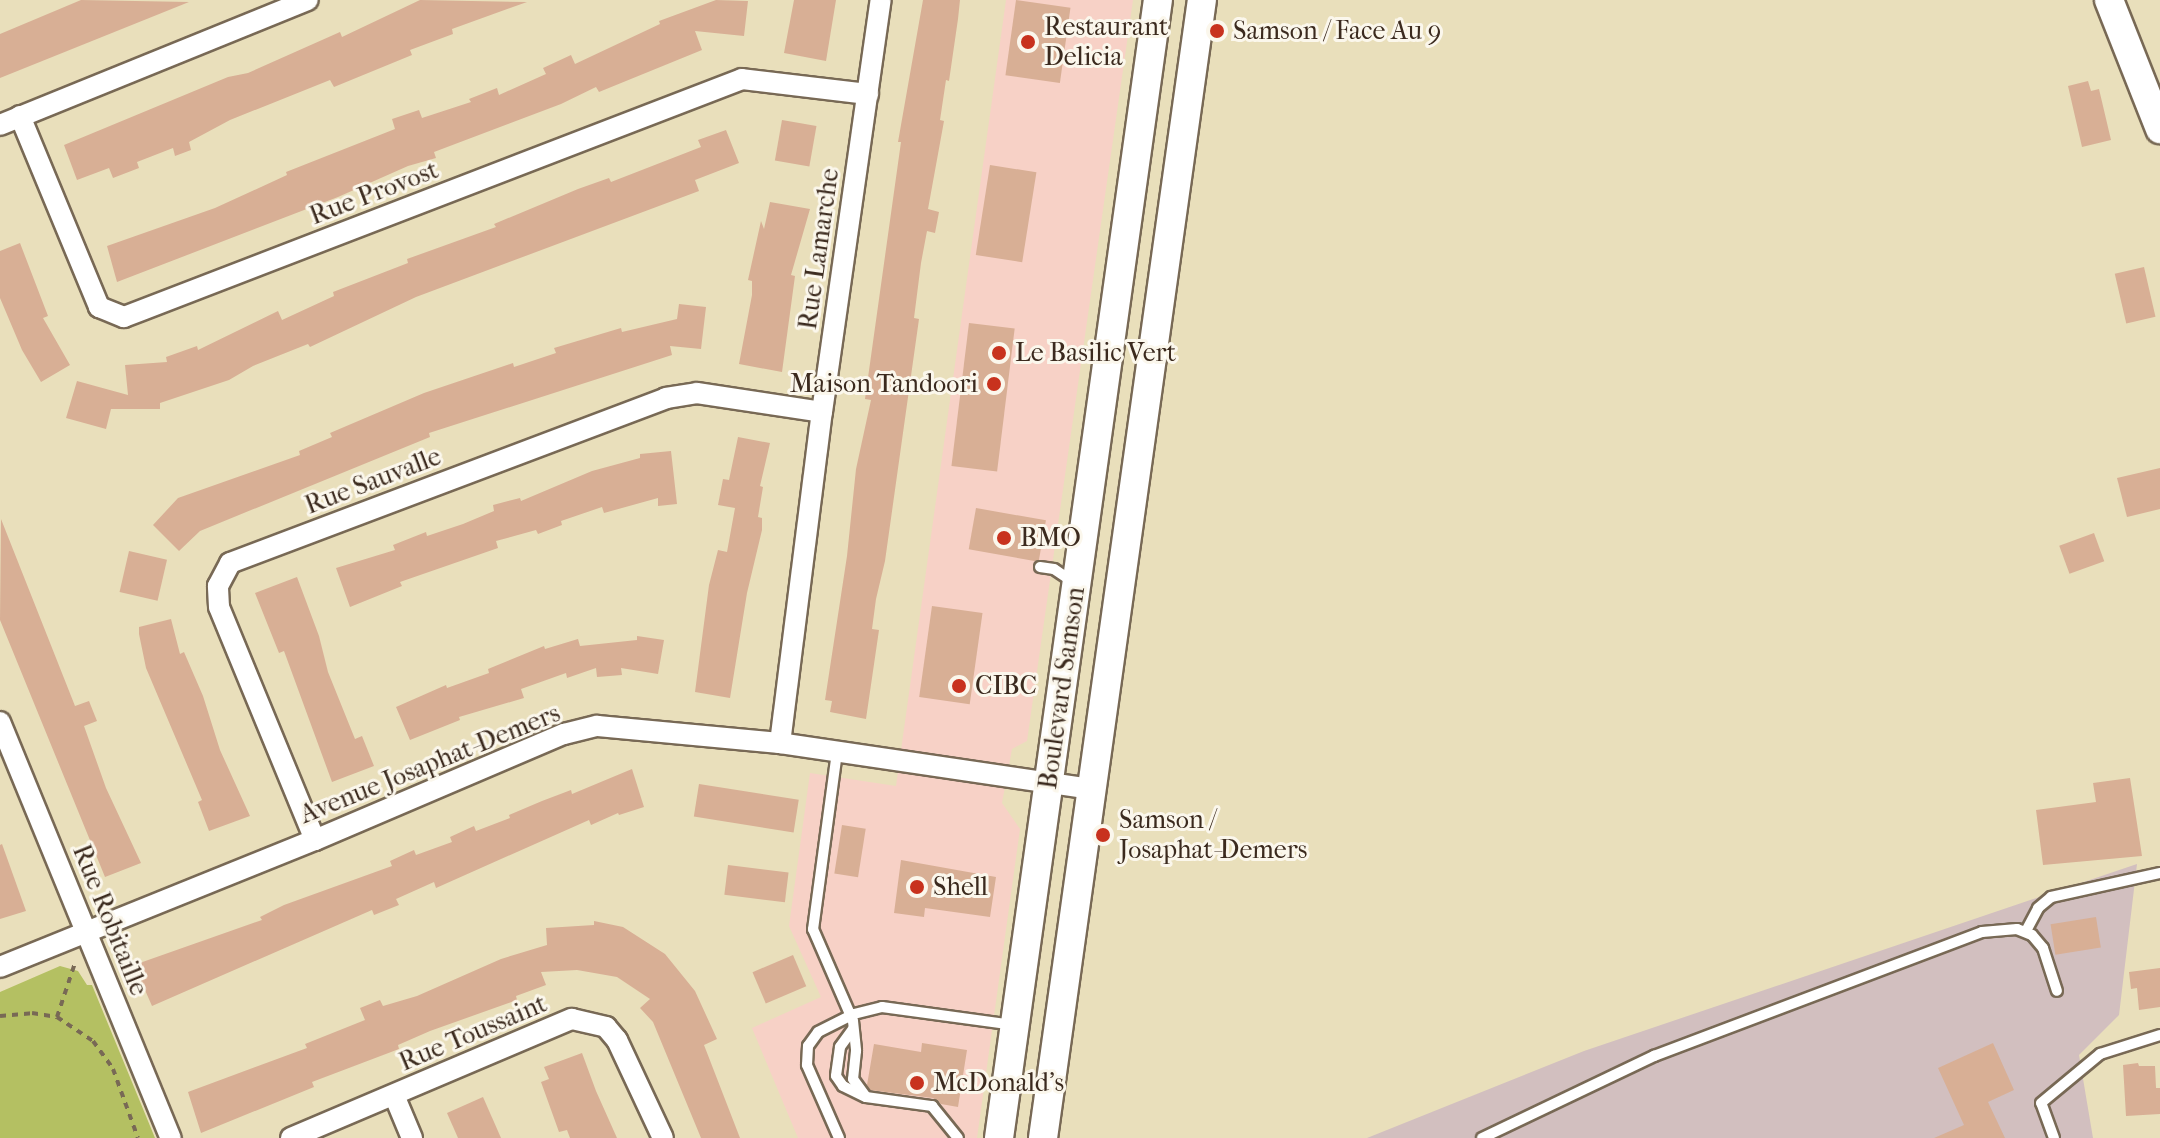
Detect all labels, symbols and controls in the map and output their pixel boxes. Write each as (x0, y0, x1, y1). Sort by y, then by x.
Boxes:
place label: Restaurant Delicia (1044, 11, 1168, 72)
place label: Samson / Face Au 9 (1233, 15, 1441, 47)
marker: Samson / Face Au 9 (1208, 22, 1226, 40)
marker: Restaurant Delicia (1019, 33, 1037, 51)
street label: Rue Provost (305, 154, 443, 232)
street label: Rue Lamarche (792, 166, 846, 332)
place label: Le Basilic Vert (1015, 337, 1176, 369)
marker: Le Basilic Vert (990, 344, 1008, 362)
place label: Maison Tandoori (790, 368, 978, 400)
marker: Maison Tandoori (985, 375, 1003, 393)
street label: Rue Sauvalle (301, 441, 445, 521)
place label: BMO (1020, 522, 1081, 554)
marker: BMO (995, 529, 1013, 547)
street label: Boulevard Samson (1032, 585, 1092, 791)
place label: CIBC (975, 670, 1037, 702)
marker: CIBC (950, 677, 968, 695)
street label: Avenue Josaphat-Demers (295, 698, 565, 830)
place label: Samson / Josaphat-Demers (1119, 804, 1307, 866)
marker: Samson / Josaphat-Demers (1094, 826, 1112, 844)
street label: Rue Robitaille (66, 840, 154, 1000)
place label: Shell (933, 871, 988, 903)
marker: Shell (908, 878, 926, 896)
street label: Rue Toussaint (394, 988, 552, 1078)
place label: McDonald's (933, 1067, 1064, 1099)
marker: McDonald's (908, 1074, 926, 1092)

